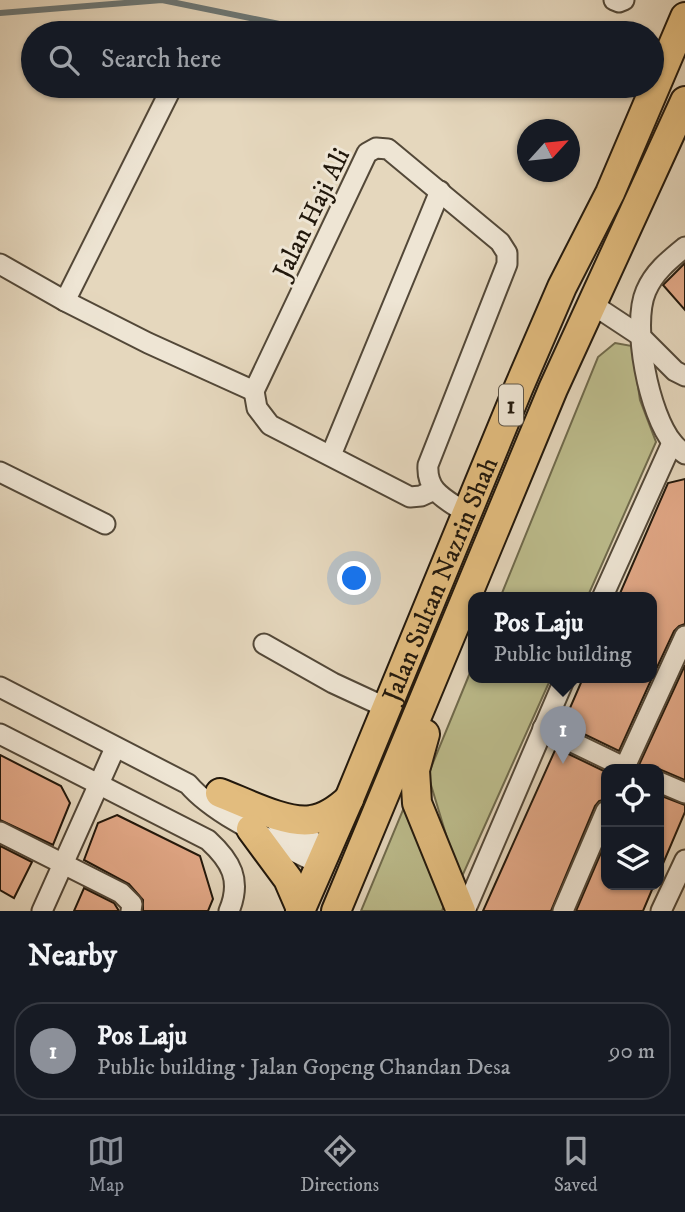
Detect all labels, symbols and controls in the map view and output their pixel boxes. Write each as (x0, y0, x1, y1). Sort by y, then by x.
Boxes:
search box (21, 21, 664, 98)
icon: search (45, 41, 83, 79)
text: Search here (101, 43, 221, 76)
north arrow (517, 119, 580, 182)
street label: Jalan Haji Ali (266, 143, 358, 286)
road number: 1 (499, 384, 523, 426)
street label: Jalan Sultan Nazrin Shah (375, 452, 506, 709)
your location (337, 561, 371, 595)
popup (468, 592, 657, 683)
text: Pos Laju (493, 607, 584, 640)
text: Public building (493, 640, 632, 669)
pin: 1 (540, 706, 586, 764)
map controls (601, 764, 664, 890)
button: locate (601, 764, 664, 827)
button: layers (601, 827, 664, 890)
text: Nearby (28, 938, 117, 975)
text: Pos Laju (97, 1020, 187, 1053)
text: 1 (49, 1037, 57, 1066)
text: 90 m (609, 1037, 655, 1066)
text: Public building · Jalan Gopeng Chandan Desa (97, 1053, 511, 1082)
tab: Map (87, 1132, 125, 1197)
tab: Directions (300, 1132, 379, 1197)
tab: Saved (554, 1132, 598, 1197)

